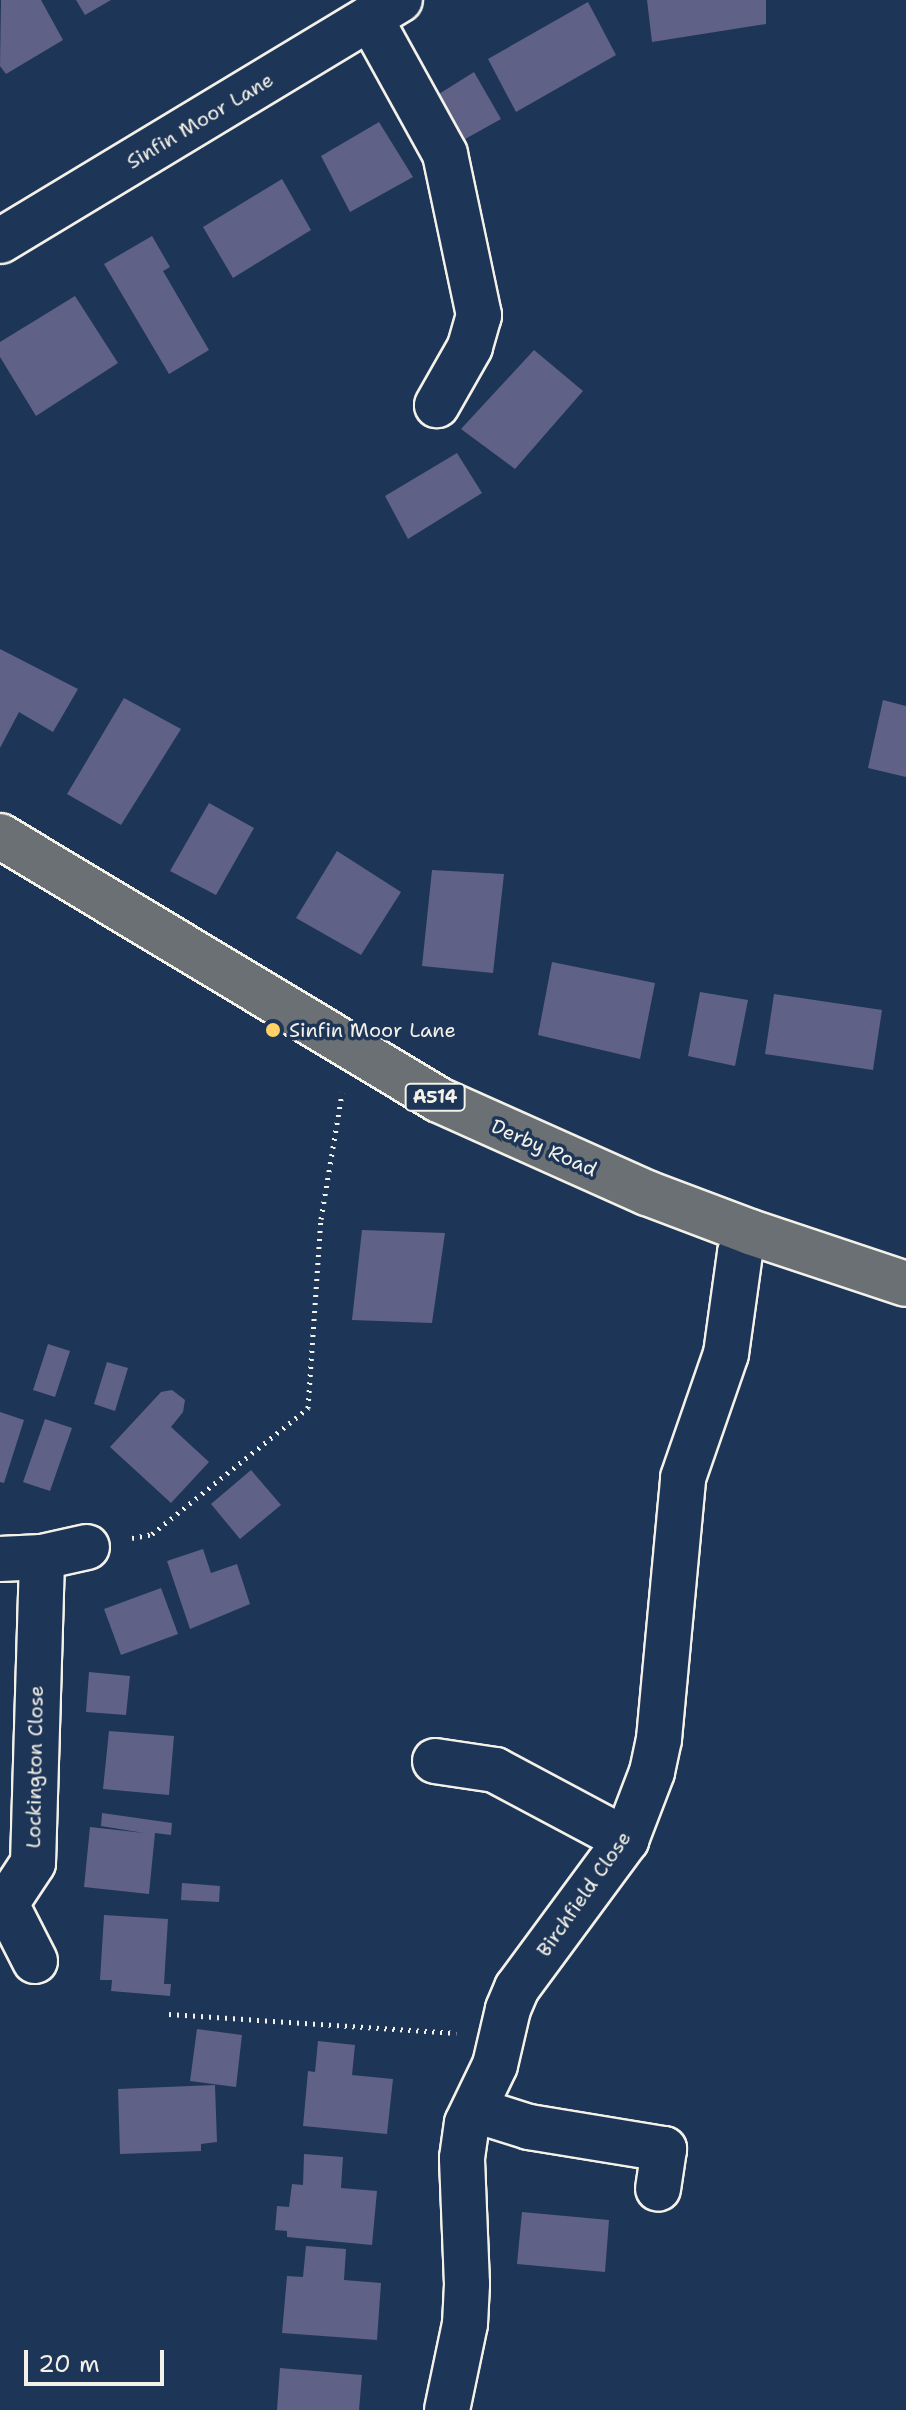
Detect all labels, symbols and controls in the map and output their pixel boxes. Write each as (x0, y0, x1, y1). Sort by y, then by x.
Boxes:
street label: Sinfin Moor Lane (122, 68, 278, 174)
place label: Sinfin Moor Lane (289, 1018, 456, 1042)
marker: Sinfin Moor Lane (264, 1021, 282, 1039)
road number: A514 (403, 1083, 467, 1111)
street label: Derby Road (487, 1114, 601, 1182)
street label: Lockington Close (22, 1685, 48, 1849)
street label: Birchfield Close (532, 1827, 636, 1961)
scale bar (28, 2334, 168, 2384)
text: 20 m (38, 2348, 100, 2380)

